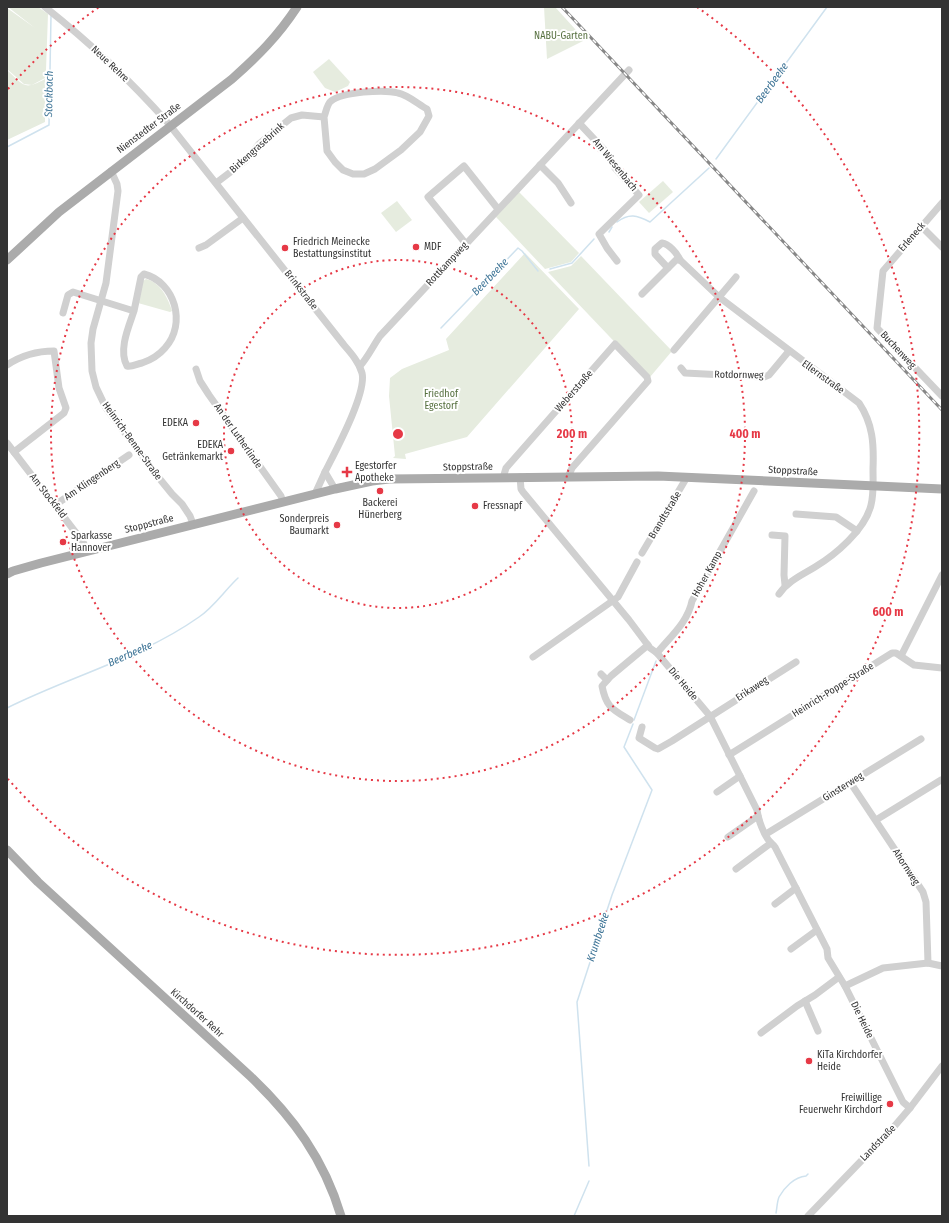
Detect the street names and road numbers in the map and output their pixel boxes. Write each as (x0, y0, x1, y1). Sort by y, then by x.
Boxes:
street label: Neue Rehre (89, 44, 131, 85)
street label: Nienstedter Straße (115, 100, 183, 156)
street label: Birkengrasebrink (227, 120, 287, 176)
street label: Am Wiesenbach (590, 136, 640, 194)
street label: Erleneck (896, 220, 928, 254)
street label: Rottkampweg (424, 239, 471, 288)
street label: Brinkstraße (282, 268, 320, 312)
street label: Buchenweg (878, 329, 918, 371)
street label: Ellernstraße (799, 358, 847, 396)
street label: Weberstraße (552, 367, 596, 415)
street label: Rotdornweg (714, 369, 764, 381)
street label: Heinrich-Benne-Straße (100, 400, 164, 483)
street label: An der Lutherlinde (211, 401, 265, 471)
street label: Am Klingenberg (62, 457, 122, 503)
street label: Stoppstraße (443, 461, 493, 473)
street label: Stoppstraße (768, 464, 818, 478)
street label: Am Stockfeld (27, 471, 69, 521)
street label: Brandtstraße (646, 489, 684, 541)
street label: Stoppstraße (123, 512, 175, 536)
street label: Hoher Kamp (690, 549, 724, 599)
street label: Heinrich-Poppe-Straße (790, 660, 876, 720)
street label: Die Heide (666, 665, 700, 703)
street label: Erikaweg (734, 674, 771, 704)
street label: Ginsterweg (821, 770, 866, 804)
street label: Ahornweg (890, 847, 922, 888)
street label: Kirchdorfer Rehr (168, 986, 226, 1040)
street label: Die Heide (848, 1000, 876, 1040)
street label: Landstraße (858, 1122, 898, 1164)

